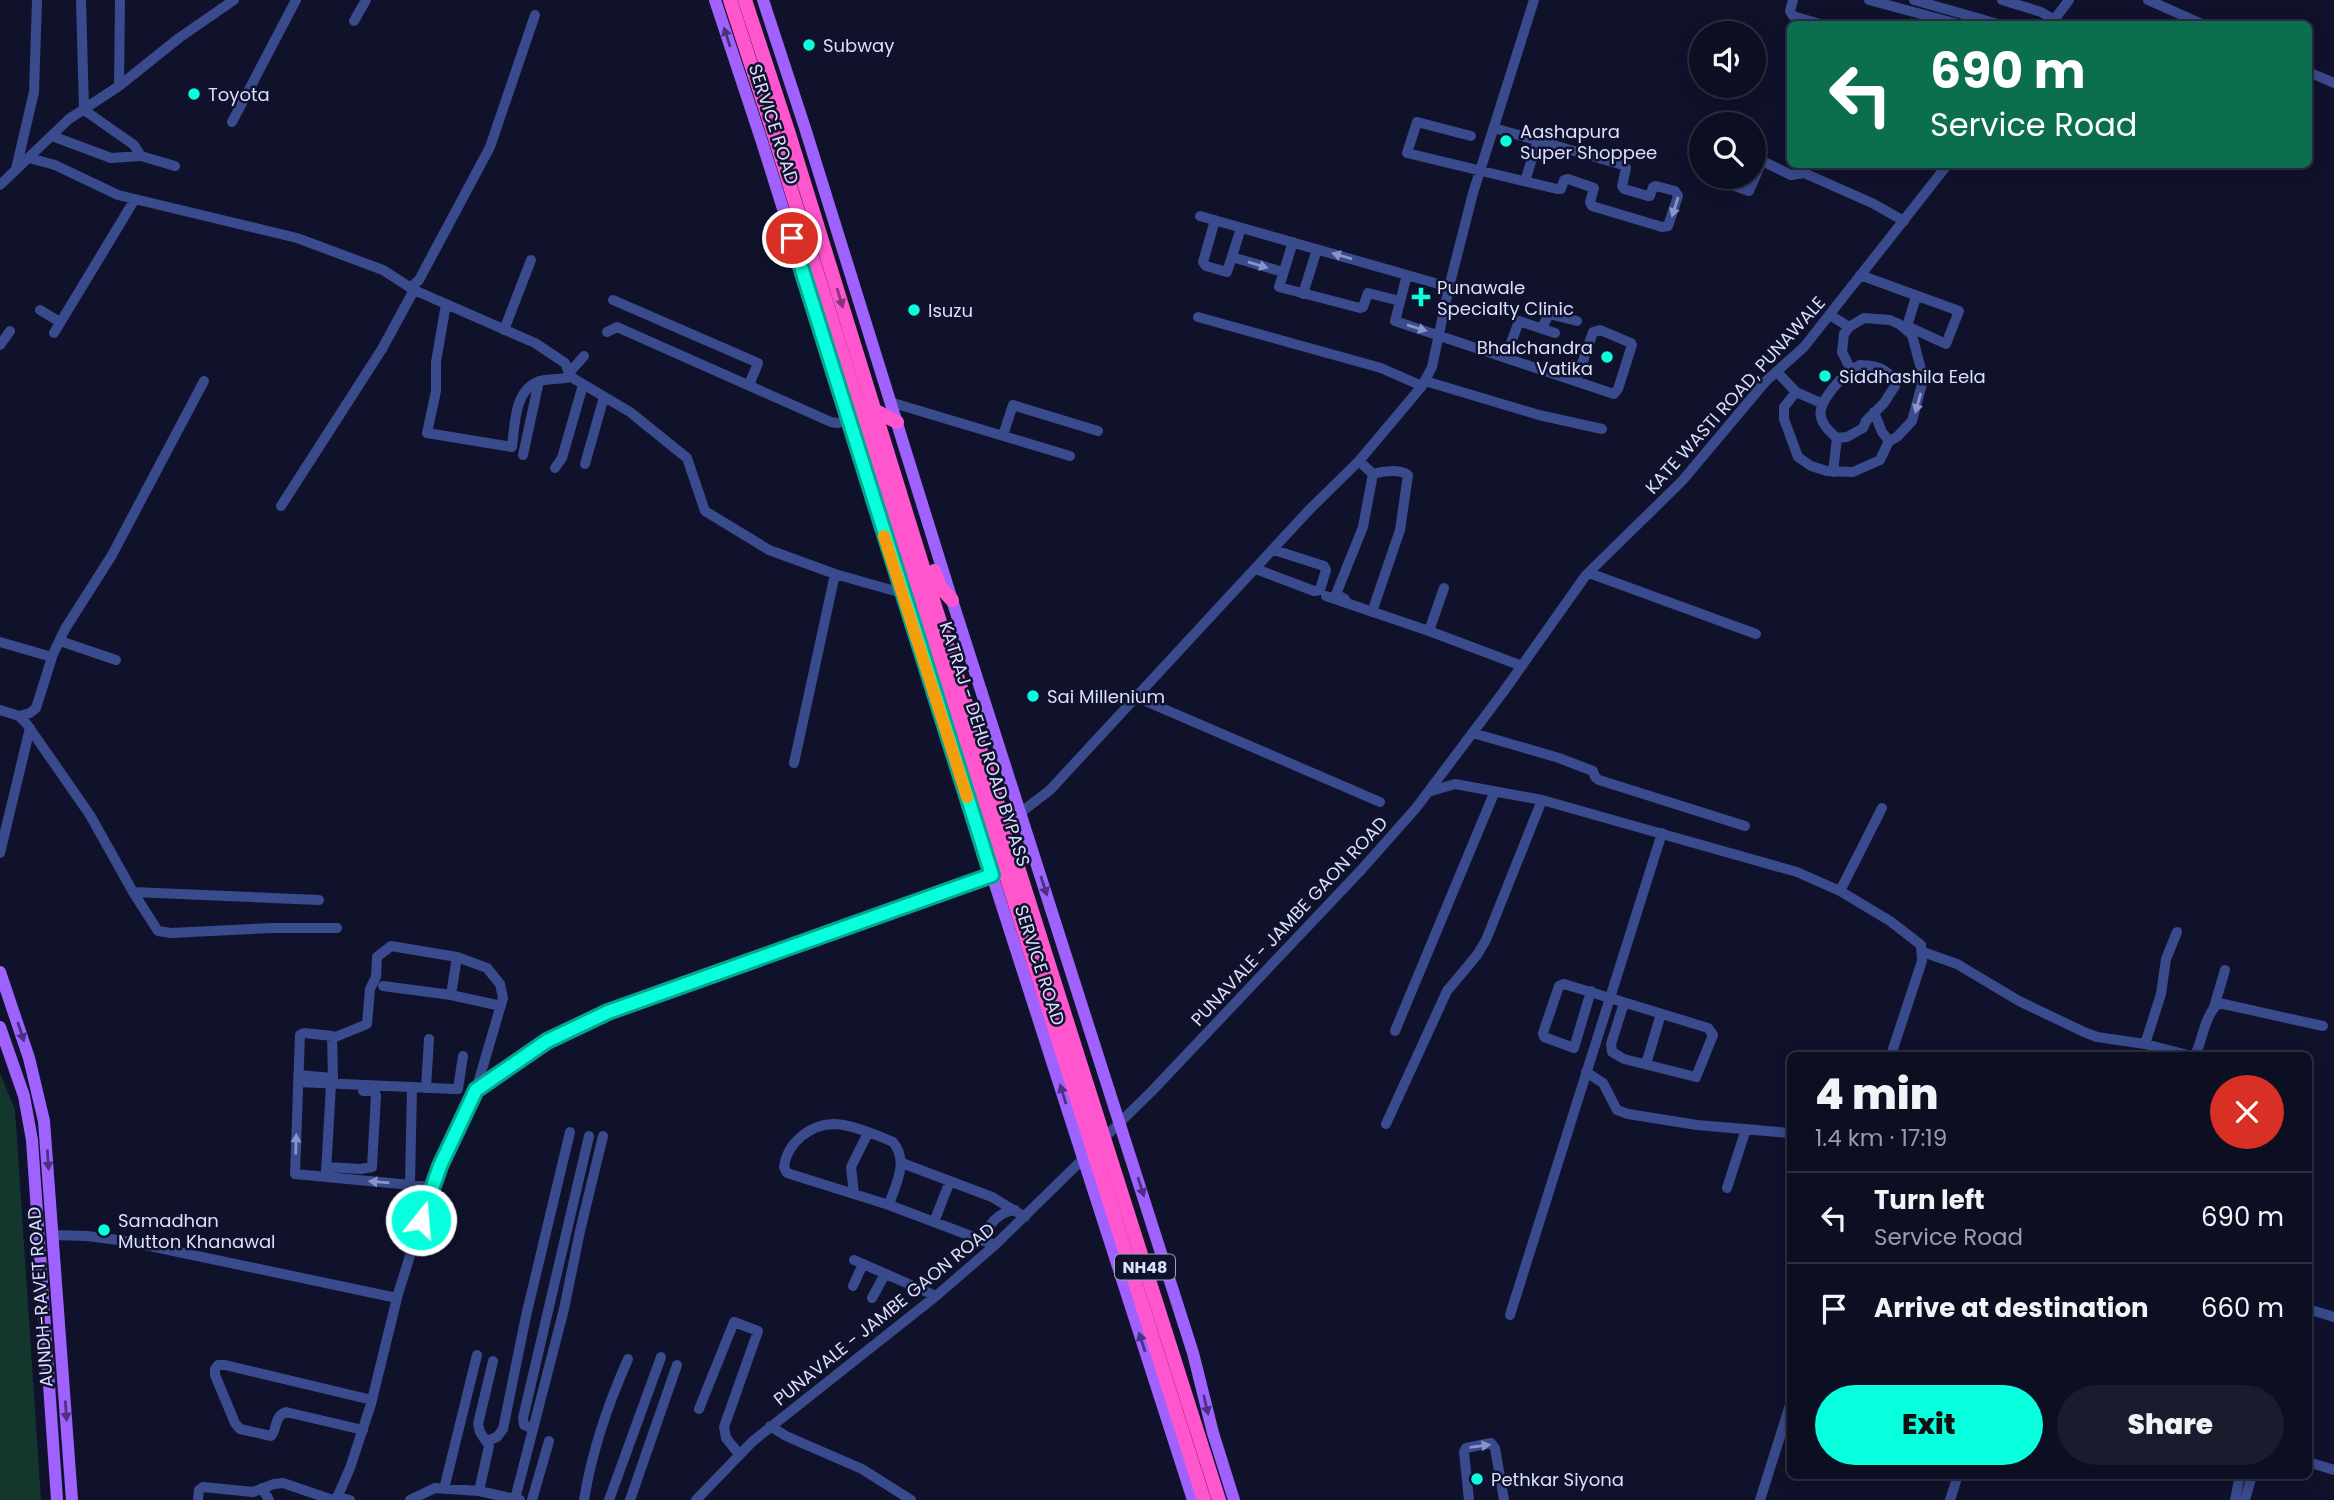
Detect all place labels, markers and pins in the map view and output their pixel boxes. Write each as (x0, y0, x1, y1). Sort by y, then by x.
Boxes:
place label: Subway (823, 33, 894, 58)
marker: Subway (801, 37, 817, 53)
place label: Toyota (208, 82, 270, 107)
marker: Toyota (186, 86, 202, 102)
place label: Aashapura Super Shoppee (1520, 119, 1657, 165)
marker: Aashapura Super Shoppee (1498, 133, 1514, 149)
pin (762, 208, 822, 268)
place label: Punawale Specialty Clinic (1437, 275, 1574, 321)
marker: Punawale Specialty Clinic (1411, 287, 1431, 307)
place label: Isuzu (928, 298, 973, 323)
marker: Isuzu (906, 302, 922, 318)
place label: Bhalchandra Vatika (1477, 335, 1593, 381)
marker: Bhalchandra Vatika (1599, 349, 1615, 365)
place label: Siddhashila Eela (1839, 364, 1986, 389)
marker: Siddhashila Eela (1817, 368, 1833, 384)
place label: Sai Millenium (1047, 684, 1165, 709)
marker: Sai Millenium (1025, 688, 1041, 704)
place label: Samadhan Mutton Khanawal (118, 1208, 275, 1254)
marker: Samadhan Mutton Khanawal (96, 1222, 112, 1238)
place label: Pethkar Siyona (1491, 1467, 1624, 1492)
marker: Pethkar Siyona (1469, 1471, 1485, 1487)

